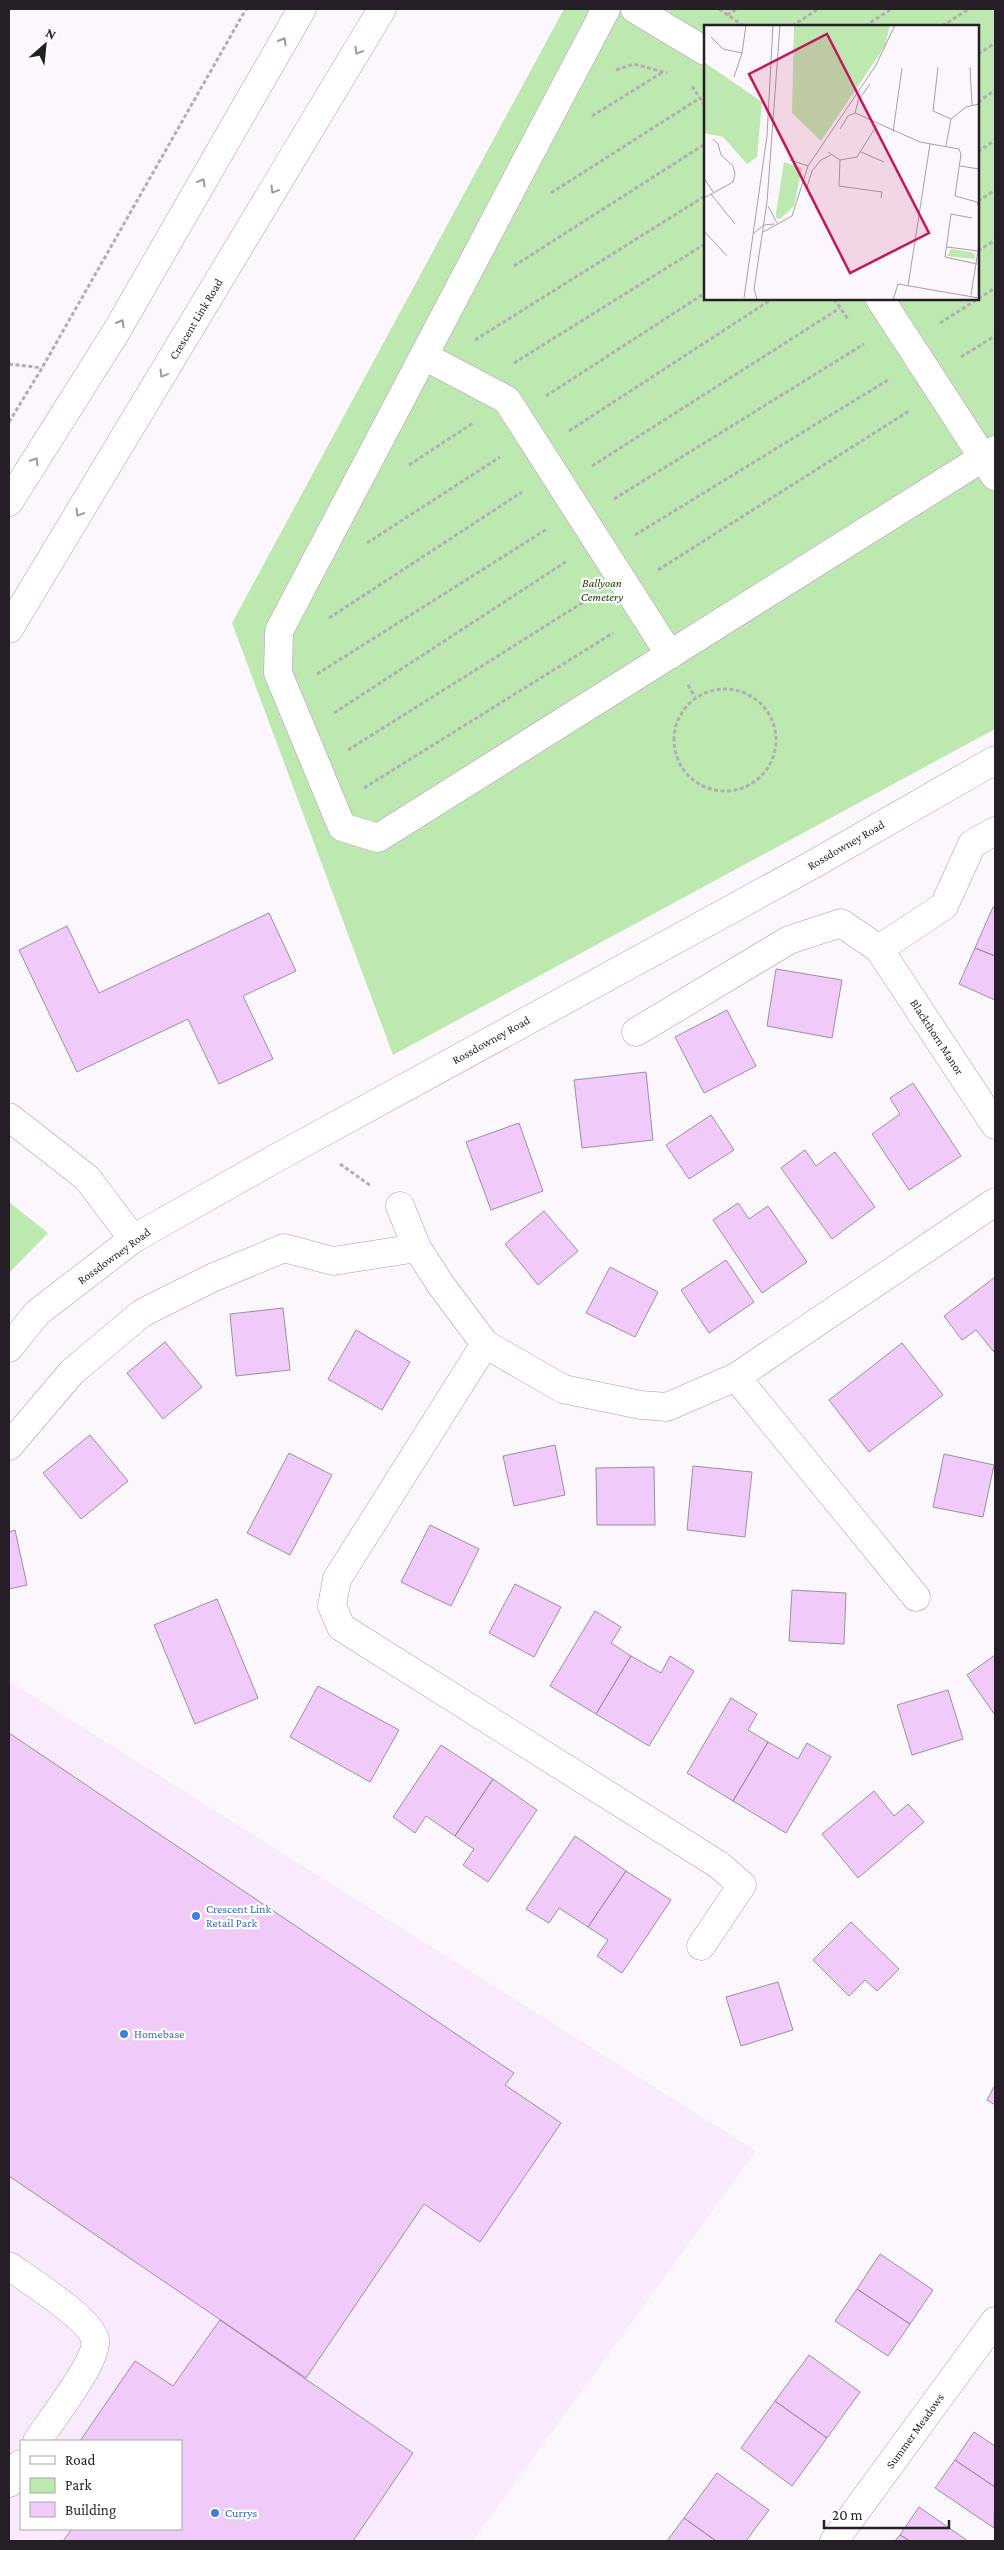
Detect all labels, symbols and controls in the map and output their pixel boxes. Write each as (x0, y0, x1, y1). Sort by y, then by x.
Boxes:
north arrow (20, 20, 70, 70)
text: N (43, 24, 59, 43)
inset map (704, 25, 979, 300)
one-way arrow (277, 38, 287, 47)
one-way arrow (355, 46, 365, 55)
one-way arrow (196, 179, 206, 188)
one-way arrow (271, 185, 281, 194)
street label: Crescent Link Road (166, 275, 226, 362)
one-way arrow (115, 319, 125, 328)
one-way arrow (159, 369, 169, 378)
one-way arrow (28, 457, 38, 466)
one-way arrow (75, 508, 85, 517)
park label: Ballyoan Cemetery (581, 576, 623, 604)
street label: Rossdowney Road (805, 817, 888, 873)
street label: Blackthorn Manor (907, 997, 967, 1078)
street label: Rossdowney Road (450, 1013, 533, 1067)
street label: Rossdowney Road (75, 1224, 154, 1287)
place label: Crescent Link Retail Park (206, 1902, 272, 1930)
marker: Crescent Link Retail Park (190, 1910, 202, 1922)
place label: Homebase (134, 2027, 184, 2041)
marker: Homebase (118, 2028, 130, 2040)
street label: Summer Meadows (883, 2390, 947, 2471)
legend (20, 2440, 182, 2530)
text: Road (65, 2452, 96, 2468)
text: Park (65, 2477, 92, 2493)
scale bar (824, 2498, 949, 2530)
text: Building (65, 2502, 116, 2519)
place label: Currys (225, 2506, 257, 2520)
marker: Currys (209, 2507, 221, 2519)
text: 20 m (832, 2507, 863, 2523)

